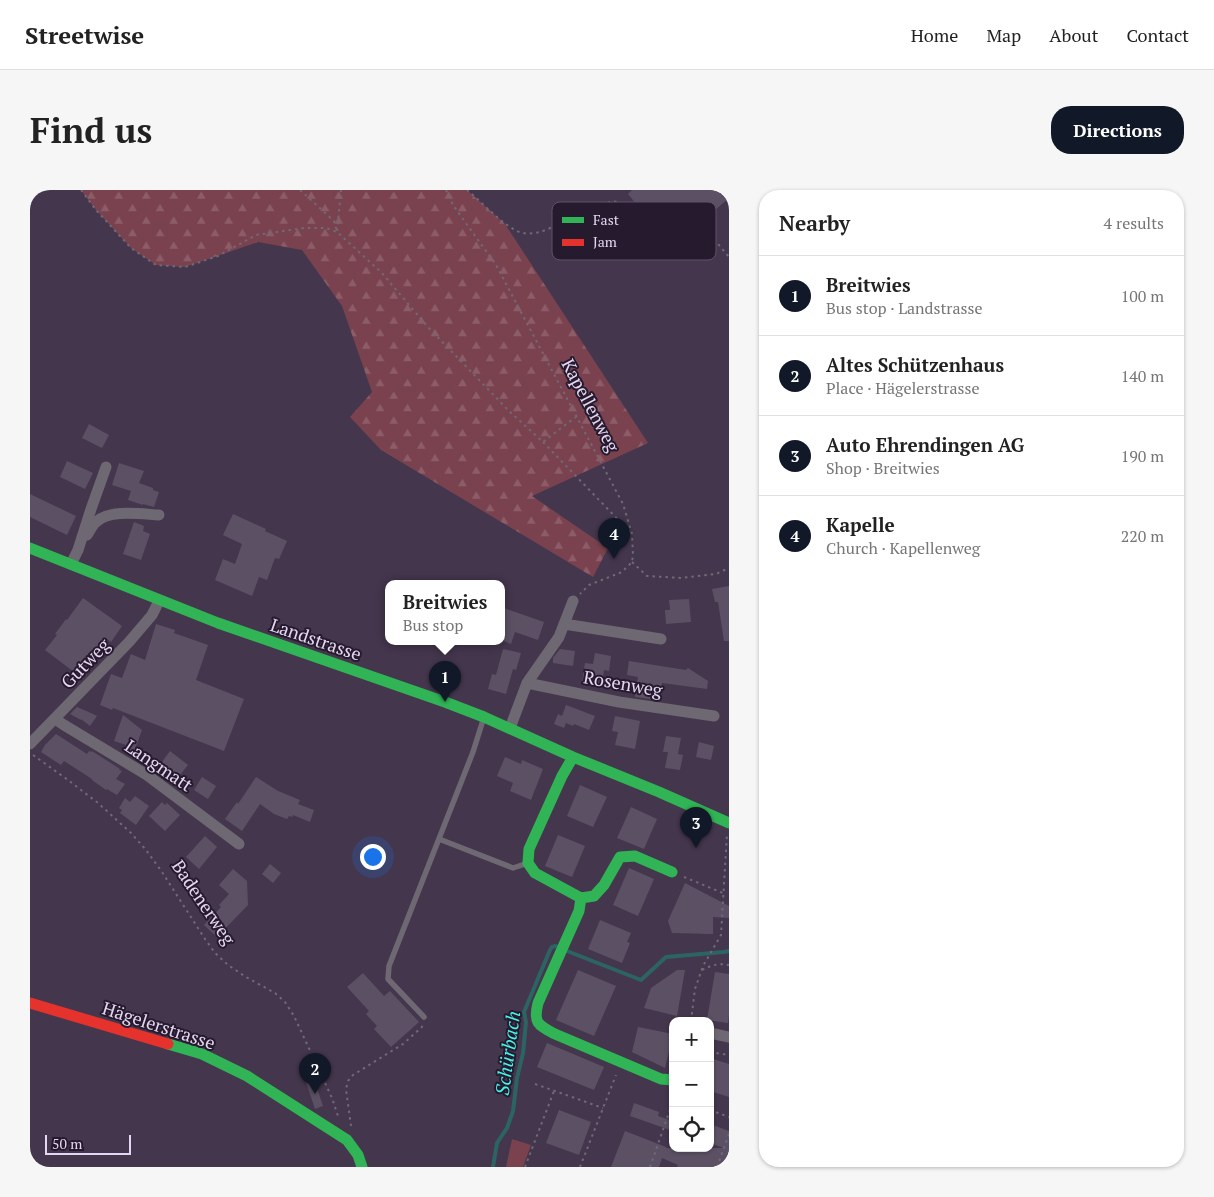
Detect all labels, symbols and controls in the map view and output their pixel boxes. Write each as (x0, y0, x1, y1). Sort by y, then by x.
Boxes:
text: Streetwise (25, 19, 144, 51)
text: Home (911, 23, 958, 47)
text: Map (986, 23, 1021, 47)
text: About (1049, 23, 1098, 47)
text: Contact (1126, 23, 1189, 47)
button: Directions (1051, 106, 1184, 154)
text: Find us (30, 107, 152, 153)
legend (552, 202, 716, 260)
text: Nearby (779, 209, 850, 237)
text: Fast (593, 210, 620, 229)
text: 4 results (1104, 212, 1164, 234)
text: Jam (593, 232, 617, 251)
text: Breitwies (826, 272, 911, 297)
text: 1 (790, 285, 800, 307)
text: 100 m (1121, 285, 1164, 307)
text: Bus stop · Landstrasse (826, 297, 982, 319)
text: Altes Schützenhaus (826, 352, 1004, 377)
street label: Kapellenweg (556, 354, 626, 456)
text: 2 (790, 365, 800, 387)
text: 140 m (1121, 365, 1164, 387)
text: Place · Hägelerstrasse (826, 377, 979, 399)
text: Auto Ehrendingen AG (826, 432, 1024, 457)
text: 3 (790, 445, 800, 467)
text: 190 m (1121, 445, 1164, 467)
text: Shop · Breitwies (826, 457, 940, 479)
text: Kapelle (826, 512, 895, 537)
pin: 4 (598, 518, 630, 559)
text: 4 (790, 525, 800, 547)
text: 220 m (1121, 525, 1164, 547)
text: Church · Kapellenweg (826, 537, 980, 559)
popup (385, 580, 505, 645)
text: Breitwies (403, 589, 487, 614)
street label: Landstrasse (267, 612, 365, 666)
text: Bus stop (403, 614, 463, 636)
street label: Gutweg (55, 632, 115, 693)
pin: 1 (429, 661, 461, 702)
street label: Rosenweg (582, 664, 665, 702)
street label: Langmatt (120, 733, 198, 797)
pin: 3 (680, 807, 712, 848)
your location (360, 844, 386, 870)
street label: Badenerweg (167, 855, 241, 950)
street label: Hägelerstrasse (100, 995, 218, 1055)
water label: Schürbach (489, 1009, 525, 1097)
map controls (669, 1017, 714, 1152)
button: + (669, 1017, 714, 1062)
pin: 2 (299, 1053, 331, 1094)
button: − (669, 1062, 714, 1107)
button: locate (669, 1107, 714, 1152)
scale bar (45, 1132, 131, 1155)
text: 50 m (52, 1134, 82, 1153)

